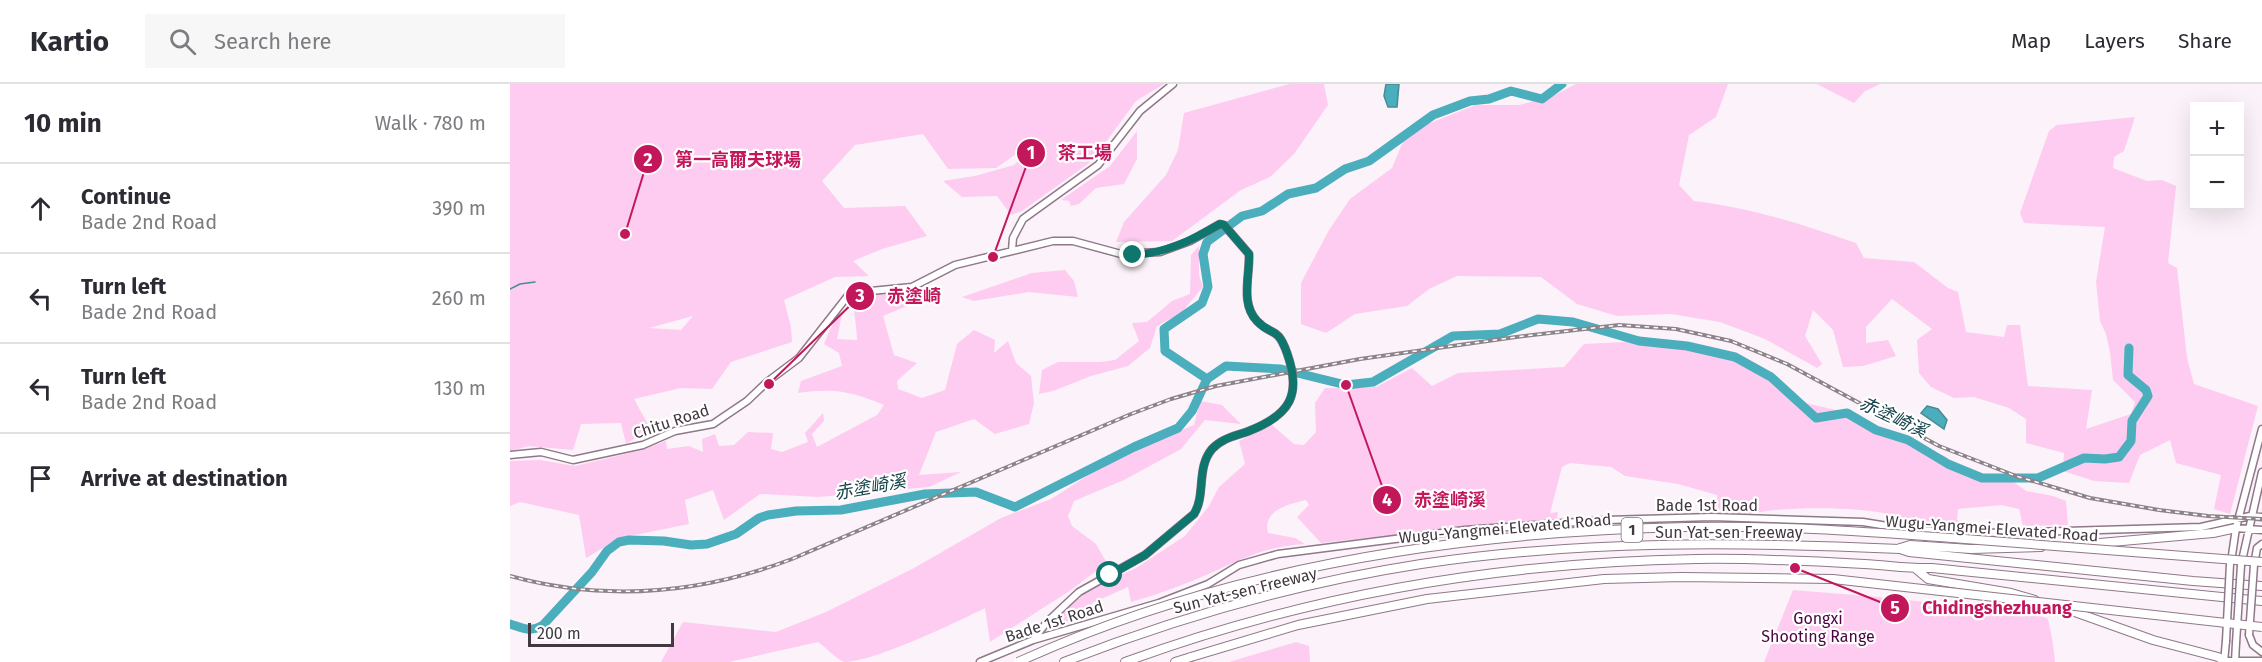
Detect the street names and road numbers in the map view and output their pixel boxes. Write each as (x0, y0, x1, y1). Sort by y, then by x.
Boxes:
street label: Chitu Road (631, 400, 712, 443)
street label: Bade 1st Road (1656, 496, 1758, 515)
street label: Wugu-Yangmei Elevated Road (1398, 510, 1612, 547)
street label: Wugu-Yangmei Elevated Road (1885, 512, 2099, 545)
road number: 1 (1622, 518, 1642, 542)
street label: Sun Yat-sen Freeway (1655, 523, 1803, 542)
street label: Sun Yat-sen Freeway (1171, 563, 1319, 618)
street label: Bade 1st Road (1003, 597, 1106, 646)

